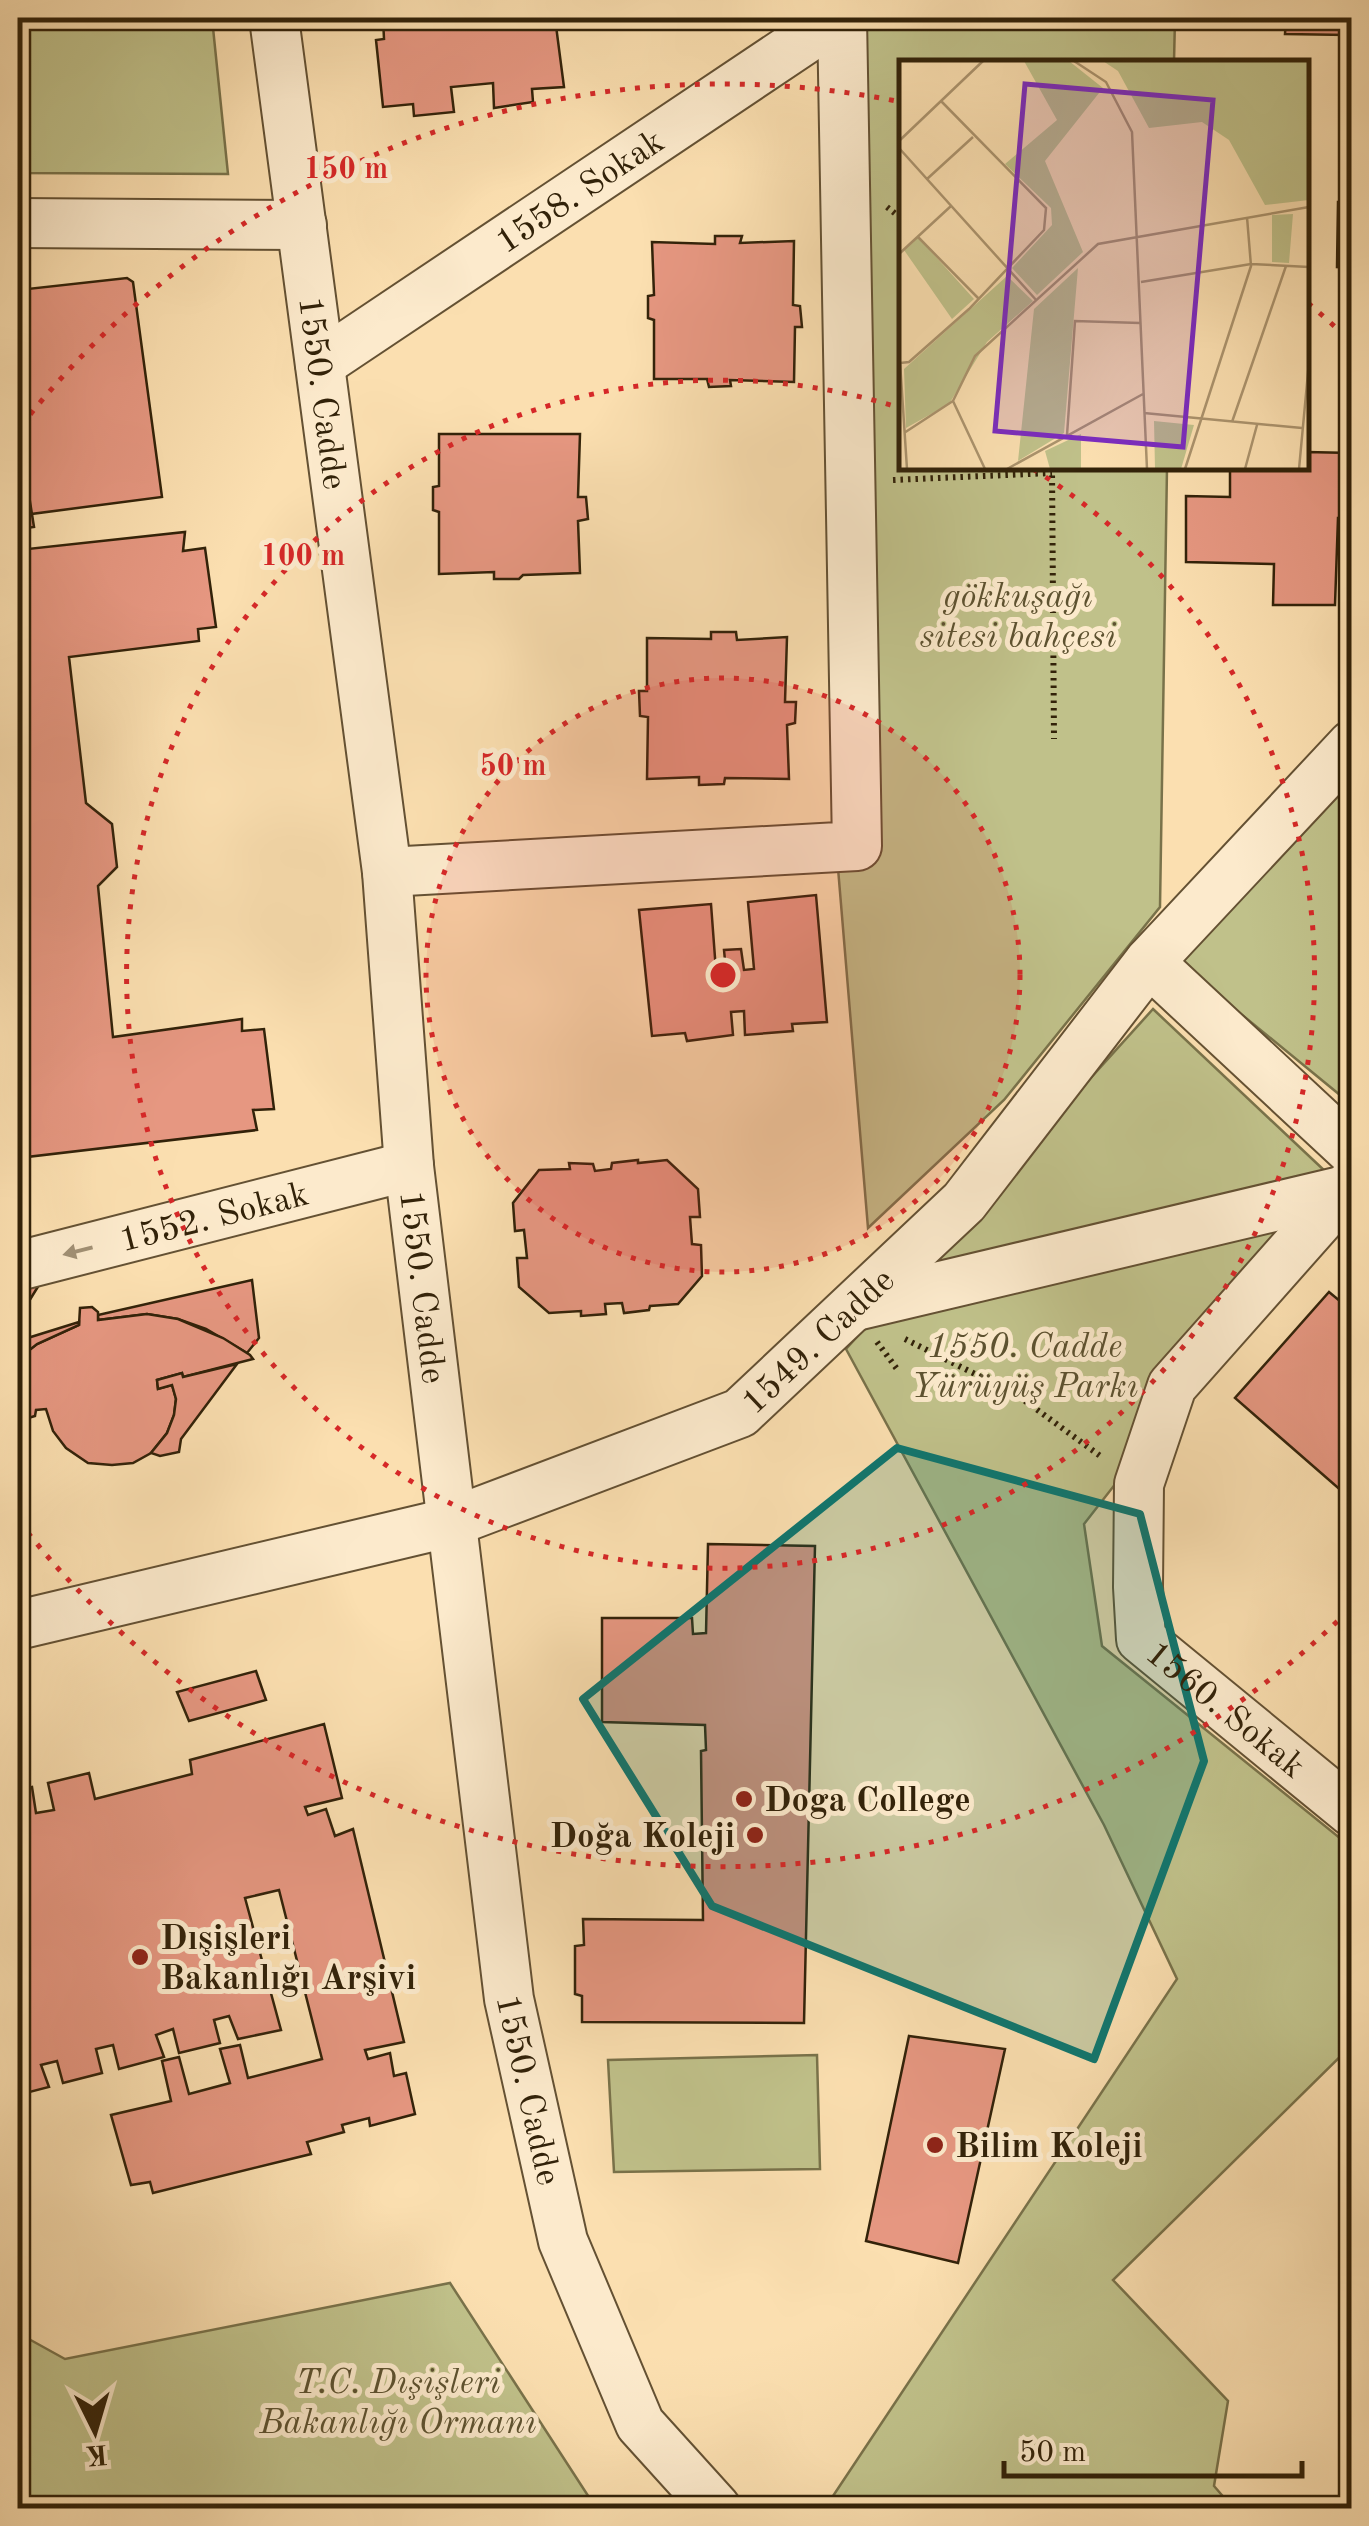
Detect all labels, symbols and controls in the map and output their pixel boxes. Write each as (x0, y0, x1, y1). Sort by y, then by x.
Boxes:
inset map (899, 60, 1309, 470)
street label: 1558. Sokak (490, 124, 671, 261)
text: 150 m (304, 155, 388, 185)
street label: 1550. Cadde (291, 294, 351, 492)
text: 100 m (261, 542, 345, 572)
park label: gökkuşağı sitesi bahçesi (919, 580, 1117, 655)
text: 50 m (479, 752, 547, 782)
centre of rings (705, 957, 741, 993)
street label: 1552. Sokak (116, 1177, 312, 1259)
street label: 1550. Cadde (392, 1189, 450, 1386)
one-way arrow (62, 1243, 93, 1259)
street label: 1549. Cadde (736, 1263, 902, 1421)
park label: 1550. Cadde Yürüyüş Parkı (912, 1330, 1138, 1405)
street label: 1560. Sokak (1139, 1636, 1311, 1786)
place label: Doga College (764, 1784, 971, 1819)
marker: Doga College (733, 1788, 755, 1810)
place label: Doğa Koleji (549, 1820, 735, 1855)
marker: Doğa Koleji (744, 1824, 766, 1846)
place label: Dışişleri Bakanlığı Arşivi (160, 1922, 416, 1997)
marker: Dışişleri Bakanlığı Arşivi (129, 1946, 151, 1968)
street label: 1550. Cadde (489, 1991, 565, 2189)
place label: Bilim Koleji (955, 2130, 1143, 2165)
marker: Bilim Koleji (924, 2134, 946, 2156)
park label: T.C. Dışişleri Bakanlığı Ormanı (258, 2366, 537, 2441)
north arrow (45, 2381, 145, 2481)
scale bar (1004, 2416, 1302, 2478)
text: K (85, 2438, 109, 2468)
text: 50 m (1019, 2438, 1086, 2468)

